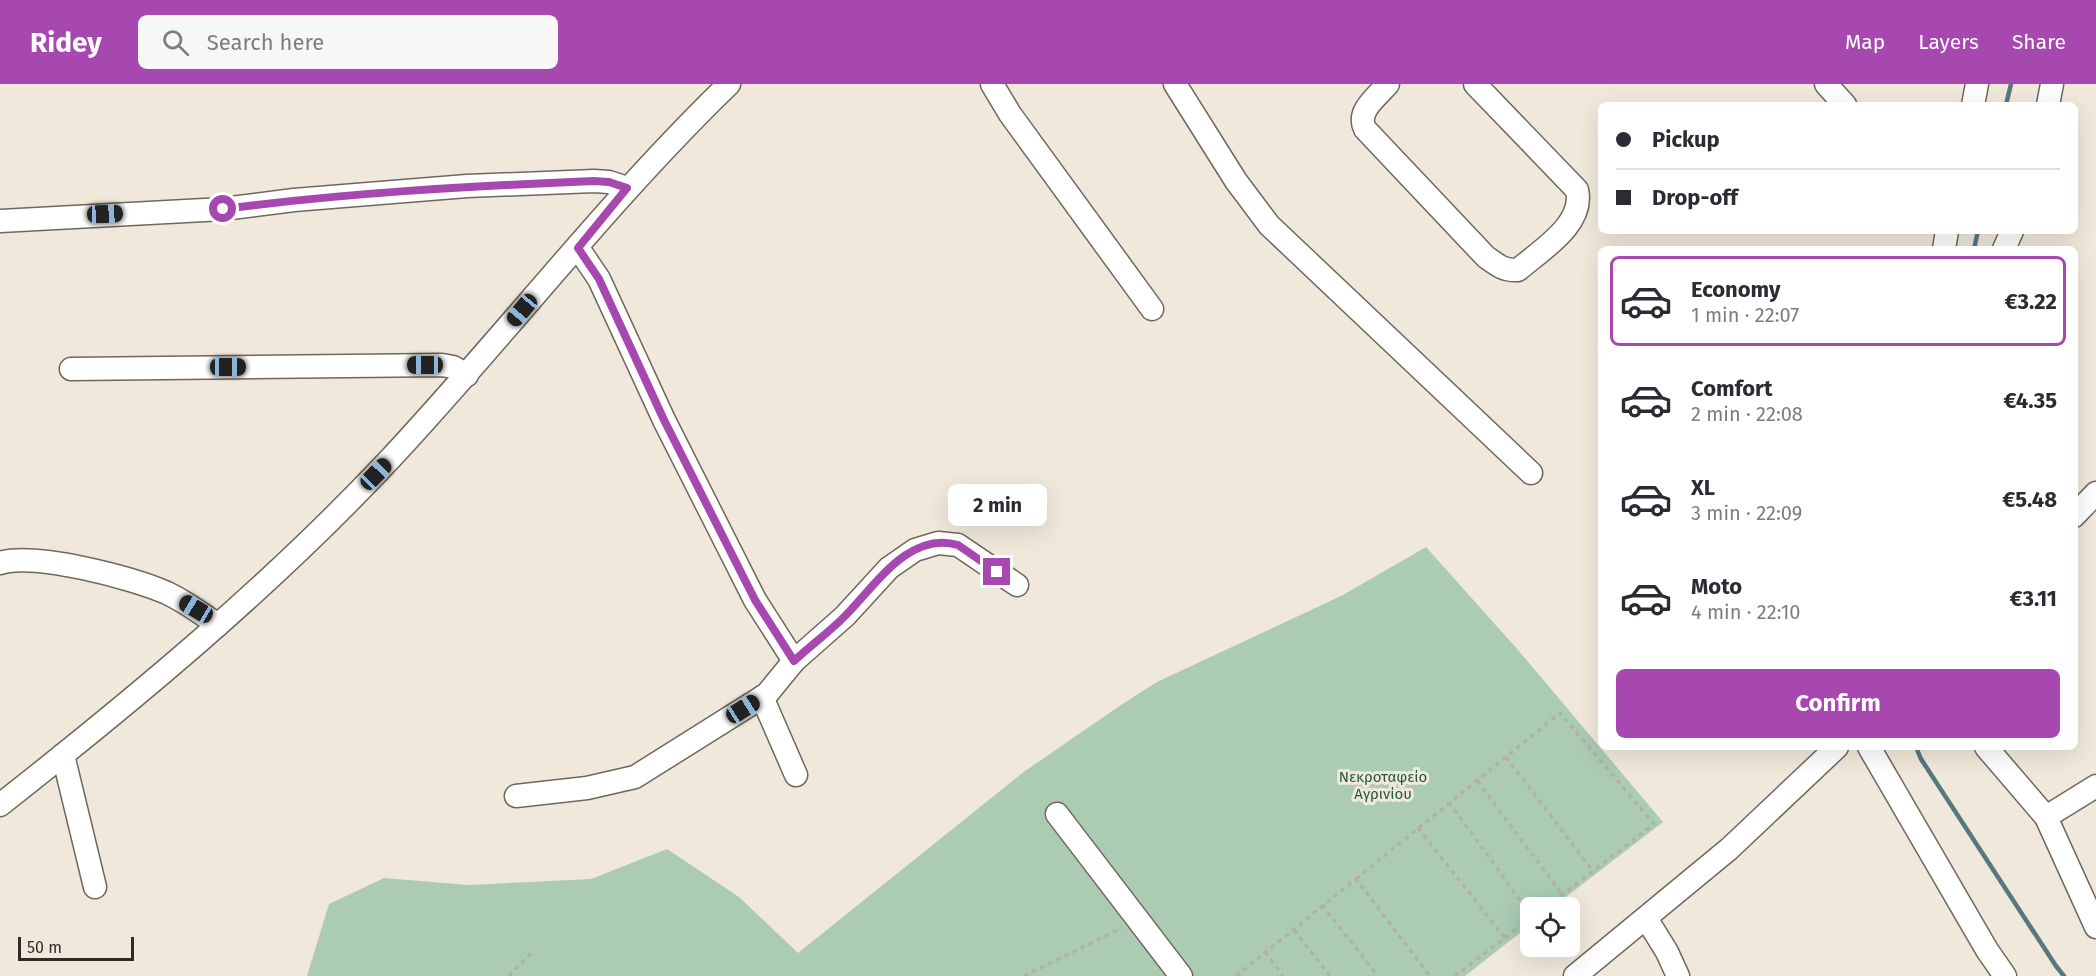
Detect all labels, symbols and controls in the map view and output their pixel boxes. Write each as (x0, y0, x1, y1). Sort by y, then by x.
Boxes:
search box (138, 15, 558, 69)
text: Ridey (30, 26, 102, 59)
icon: search (159, 26, 192, 59)
text: Search here (207, 29, 324, 56)
text: Map (1845, 29, 1885, 55)
text: Layers (1918, 29, 1979, 55)
text: Share (2012, 29, 2066, 55)
text: Pickup (1652, 126, 1720, 153)
text: Drop-off (1652, 184, 1738, 211)
route start (209, 195, 236, 222)
car (87, 204, 123, 224)
icon: car (1619, 274, 1673, 328)
text: Economy (1691, 276, 1780, 303)
text: €3.22 (2005, 288, 2057, 315)
car (504, 290, 540, 330)
text: 1 min · 22:07 (1691, 303, 1799, 327)
car (407, 356, 443, 374)
car (210, 358, 246, 376)
icon: car (1619, 373, 1673, 427)
text: Comfort (1691, 375, 1772, 402)
text: €4.35 (2003, 387, 2057, 414)
text: 2 min · 22:08 (1691, 402, 1803, 426)
car (357, 455, 395, 493)
icon: car (1619, 472, 1673, 526)
text: XL (1691, 474, 1715, 501)
callout: 2 min (948, 485, 1046, 527)
text: €5.48 (2002, 486, 2057, 513)
text: 2 min (973, 493, 1022, 517)
text: 3 min · 22:09 (1691, 501, 1802, 525)
route end (983, 558, 1010, 585)
icon: car (1619, 571, 1673, 625)
text: Moto (1691, 573, 1742, 600)
text: €3.11 (2009, 585, 2057, 612)
car (176, 592, 216, 626)
text: 4 min · 22:10 (1691, 600, 1800, 624)
button: Confirm (1616, 669, 2060, 738)
car (723, 692, 763, 726)
park label: Νεκροταφείο Αγρινίου (1339, 768, 1427, 803)
map controls (1520, 897, 1580, 957)
button: locate (1520, 897, 1580, 957)
scale bar (18, 934, 134, 962)
text: 50 m (27, 938, 62, 957)

